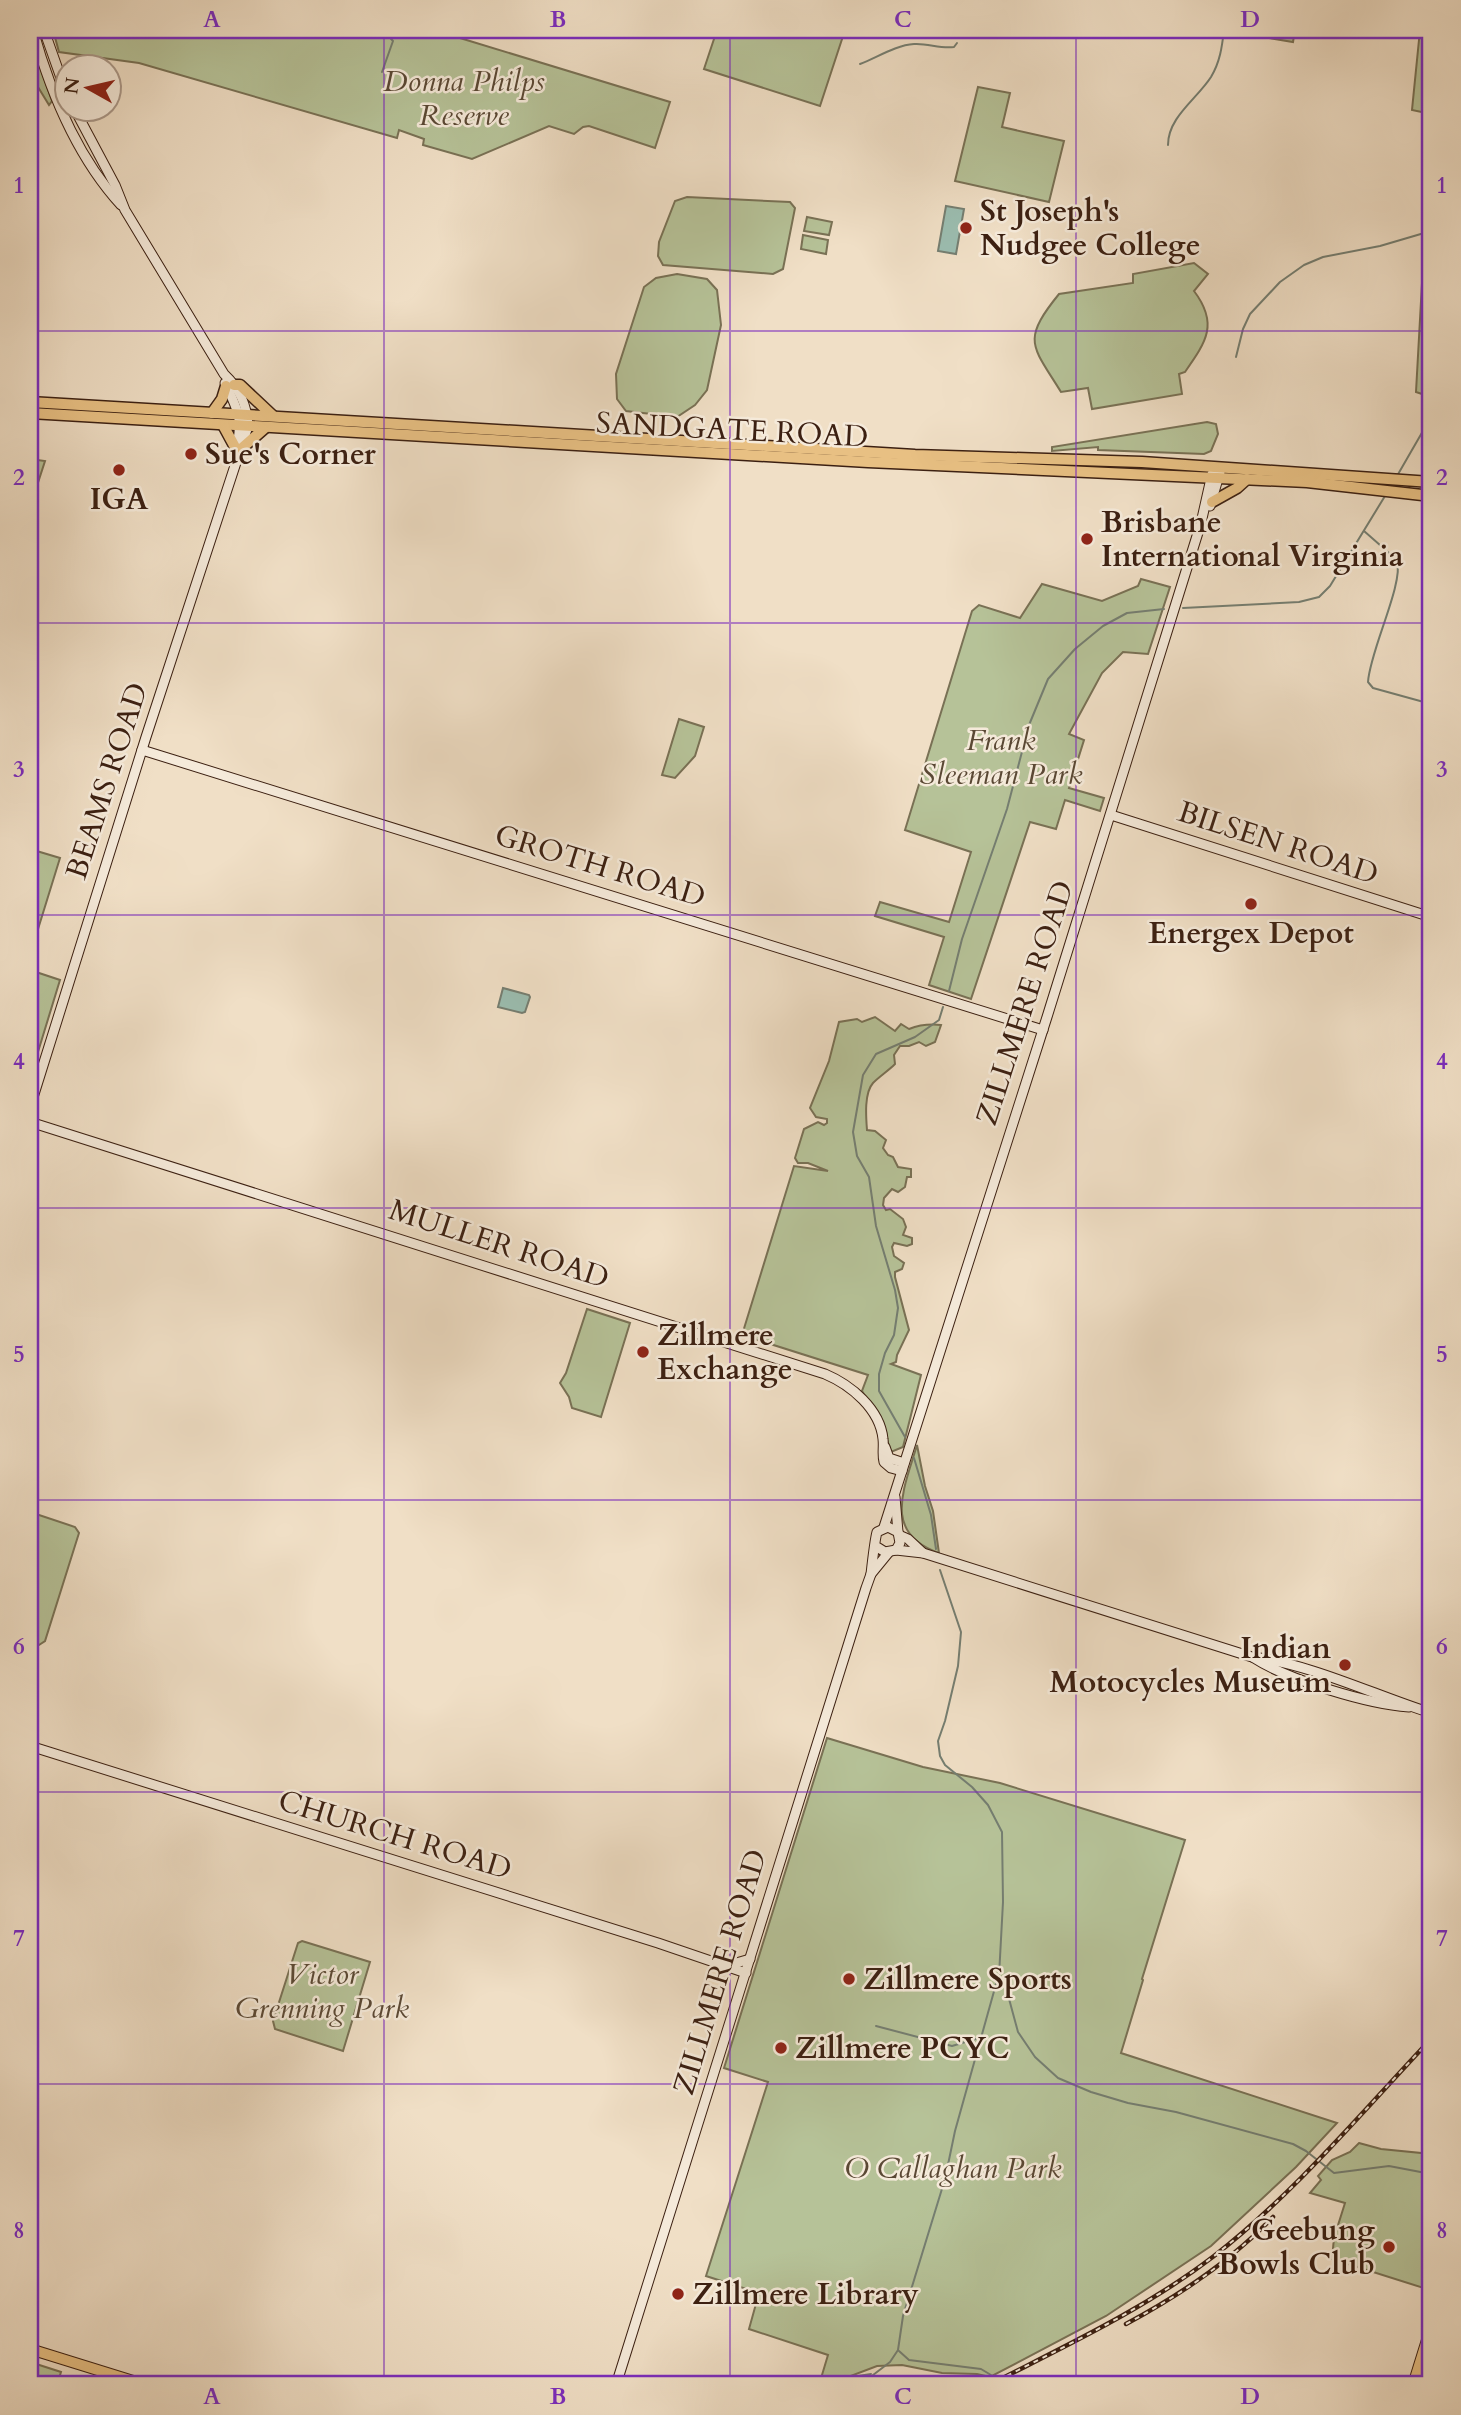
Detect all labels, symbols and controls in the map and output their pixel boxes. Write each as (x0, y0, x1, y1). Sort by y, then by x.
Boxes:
text: A (203, 4, 221, 35)
text: B (550, 4, 566, 35)
text: C (894, 4, 912, 35)
text: D (1240, 4, 1260, 35)
north arrow (52, 52, 122, 122)
park label: Donna Philps Reserve (383, 61, 545, 136)
text: N (58, 75, 86, 96)
text: 1 (13, 170, 25, 201)
text: 1 (1436, 170, 1448, 201)
place label: St Joseph's Nudgee College (980, 191, 1201, 266)
marker: St Joseph's Nudgee College (958, 220, 974, 236)
street label: SANDGATE ROAD (595, 402, 869, 458)
place label: Sue's Corner (205, 434, 377, 475)
marker: Sue's Corner (183, 446, 199, 462)
text: 2 (13, 462, 25, 493)
marker: IGA (111, 462, 127, 478)
text: 2 (1436, 462, 1448, 493)
place label: IGA (90, 479, 149, 520)
place label: Brisbane International Virginia (1101, 502, 1404, 577)
marker: Brisbane International Virginia (1079, 531, 1095, 547)
street label: BEAMS ROAD (56, 678, 158, 884)
park label: Frank Sleeman Park (920, 720, 1083, 795)
text: 3 (13, 754, 25, 785)
text: 3 (1436, 754, 1448, 785)
street label: BILSEN ROAD (1173, 791, 1383, 895)
street label: GROTH ROAD (490, 815, 710, 917)
street label: ZILLMERE ROAD (966, 876, 1084, 1130)
marker: Energex Depot (1243, 896, 1259, 912)
place label: Energex Depot (1148, 913, 1354, 954)
text: 4 (13, 1046, 25, 1077)
text: 4 (1436, 1046, 1448, 1077)
street label: MULLER ROAD (384, 1189, 614, 1299)
place label: Zillmere Exchange (657, 1315, 793, 1390)
text: 5 (13, 1339, 25, 1370)
text: 5 (1436, 1339, 1448, 1370)
marker: Zillmere Exchange (635, 1344, 651, 1360)
place label: Indian Motocycles Museum (1050, 1628, 1331, 1703)
text: 6 (13, 1631, 25, 1662)
text: 6 (1436, 1631, 1448, 1662)
marker: Indian Motocycles Museum (1337, 1657, 1353, 1673)
street label: CHURCH ROAD (273, 1780, 517, 1890)
street label: ZILLMERE ROAD (663, 1844, 777, 2100)
text: 7 (13, 1923, 25, 1954)
text: 7 (1436, 1923, 1448, 1954)
park label: Victor Grenning Park (235, 1954, 409, 2029)
place label: Zillmere Sports (863, 1959, 1072, 2000)
marker: Zillmere Sports (841, 1971, 857, 1987)
place label: Zillmere PCYC (795, 2028, 1010, 2069)
marker: Zillmere PCYC (773, 2040, 789, 2056)
park label: O Callaghan Park (844, 2148, 1062, 2189)
place label: Geebung Bowls Club (1217, 2210, 1375, 2285)
text: 8 (13, 2215, 25, 2246)
text: 8 (1436, 2215, 1448, 2246)
marker: Geebung Bowls Club (1381, 2239, 1397, 2255)
place label: Zillmere Library (692, 2274, 919, 2315)
marker: Zillmere Library (670, 2286, 686, 2302)
text: A (203, 2381, 221, 2412)
text: B (550, 2381, 566, 2412)
text: C (894, 2381, 912, 2412)
text: D (1240, 2381, 1260, 2412)

